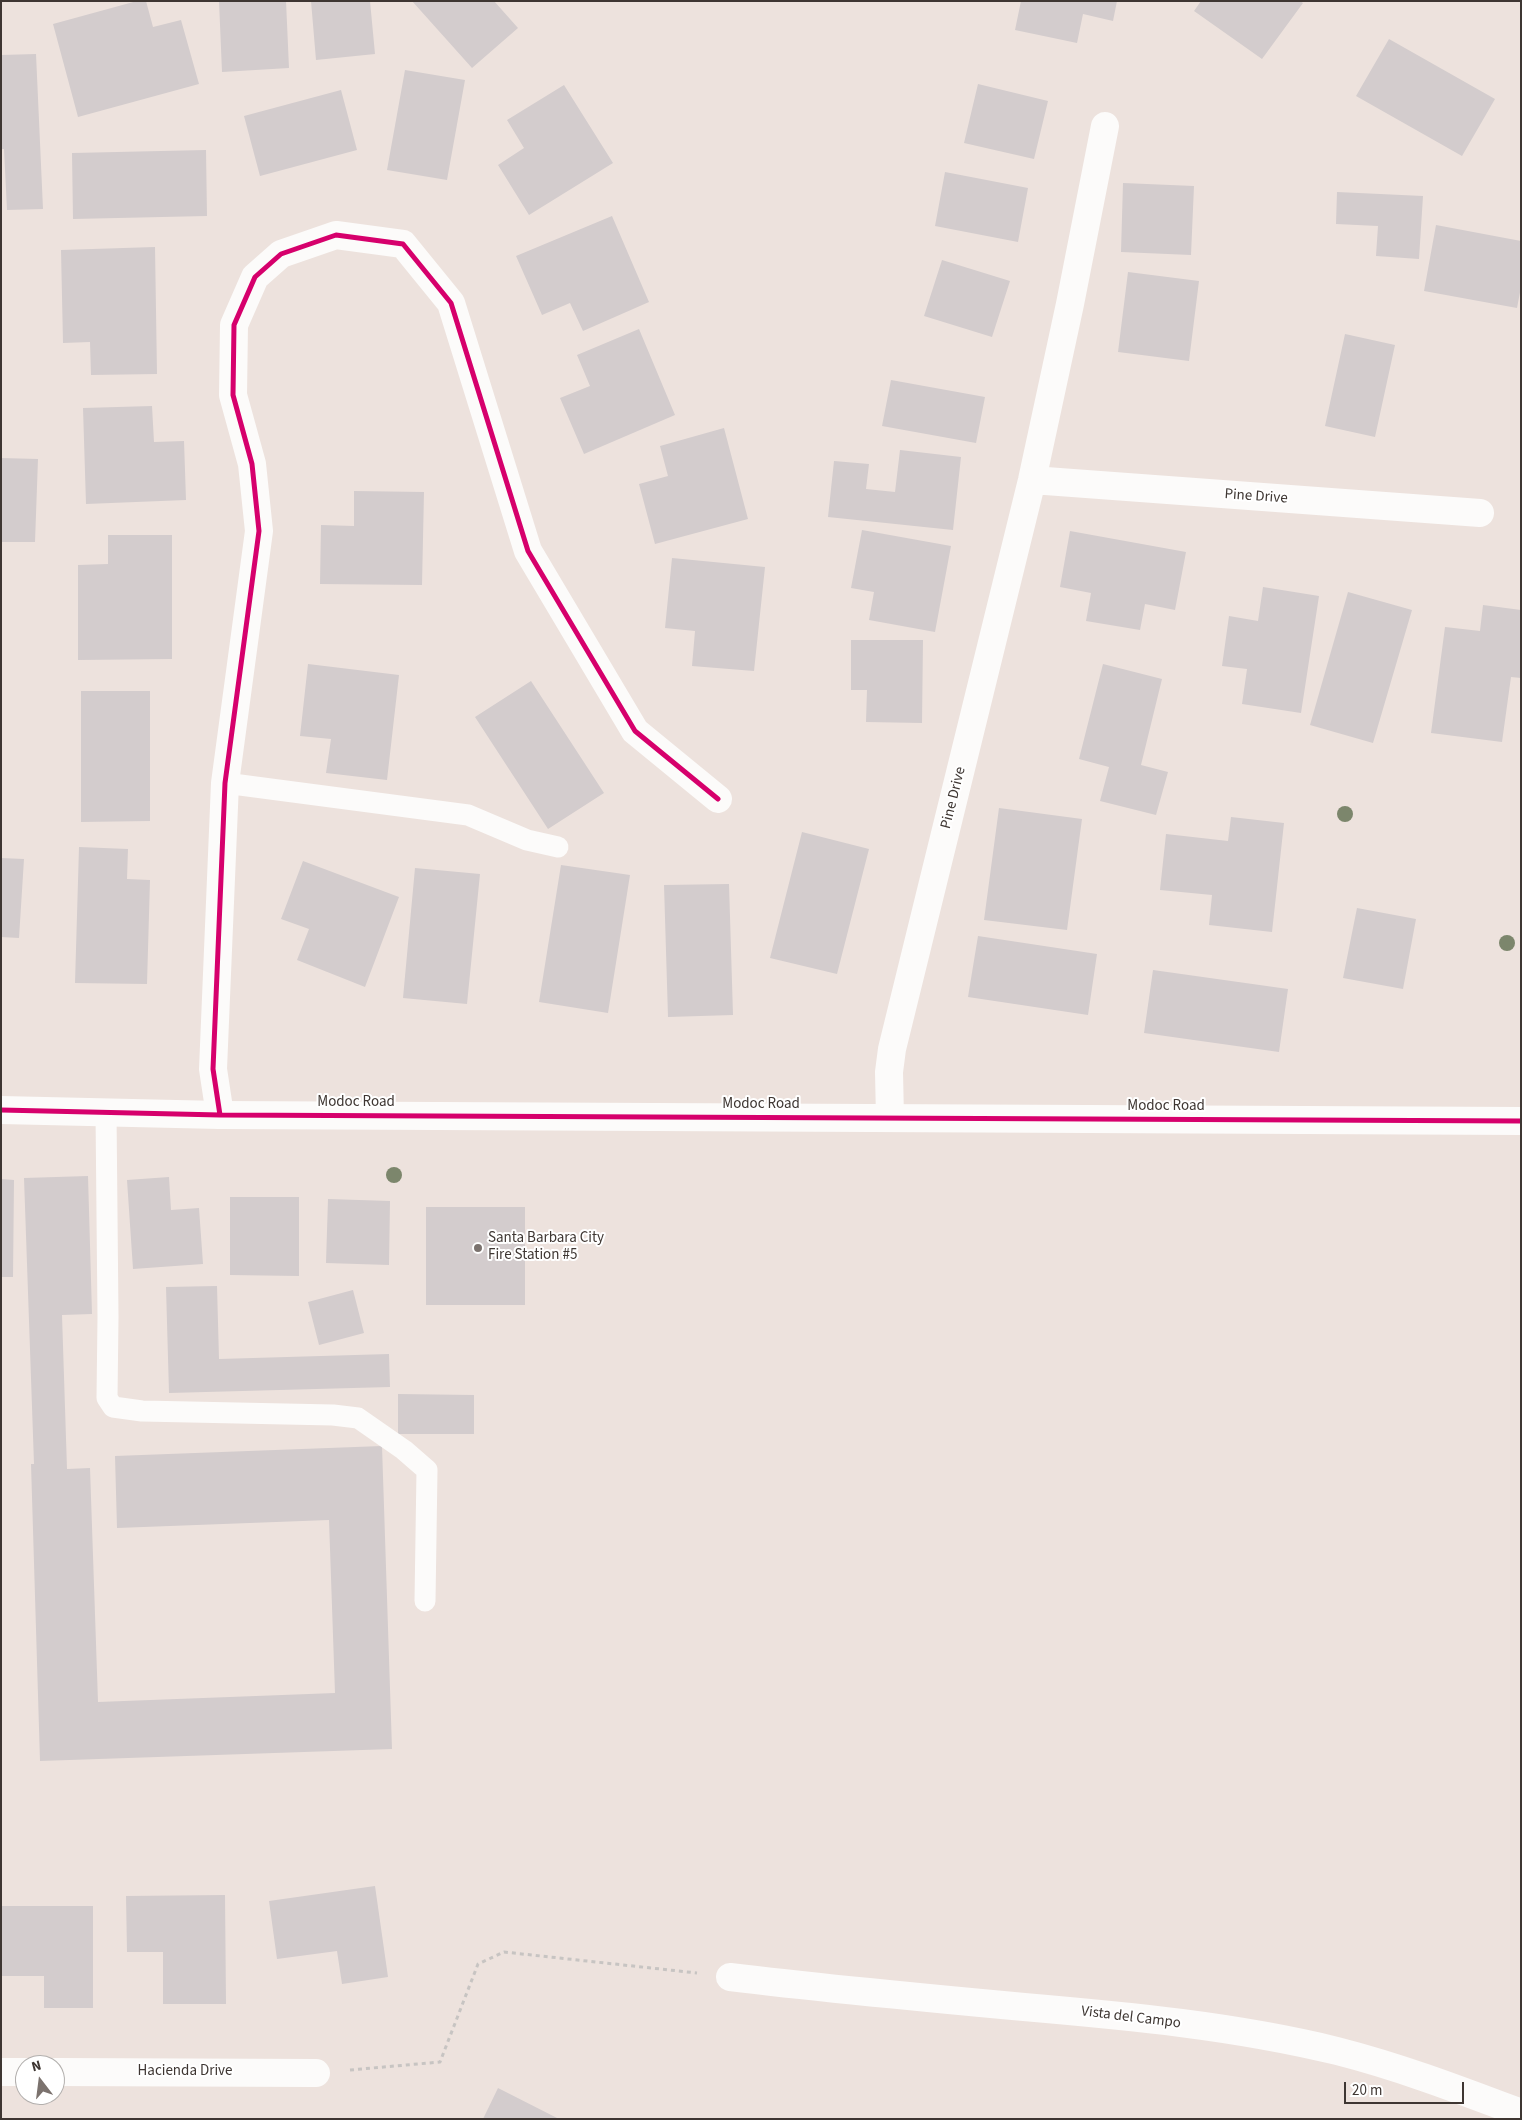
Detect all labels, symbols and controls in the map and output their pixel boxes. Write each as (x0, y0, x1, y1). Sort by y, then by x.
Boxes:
street label: Pine Drive (1224, 486, 1288, 508)
street label: Pine Drive (938, 765, 970, 831)
street label: Modoc Road (317, 1094, 395, 1112)
street label: Modoc Road (722, 1096, 800, 1114)
street label: Modoc Road (1127, 1098, 1205, 1116)
place label: Santa Barbara City Fire Station #5 (488, 1230, 604, 1265)
marker: Santa Barbara City Fire Station #5 (472, 1242, 484, 1254)
street label: Vista del Campo (1080, 2003, 1182, 2033)
north arrow (15, 2055, 65, 2105)
text: N (29, 2056, 43, 2077)
street label: Hacienda Drive (138, 2063, 232, 2081)
scale bar (1347, 2072, 1467, 2104)
text: 20 m (1352, 2080, 1382, 2101)

